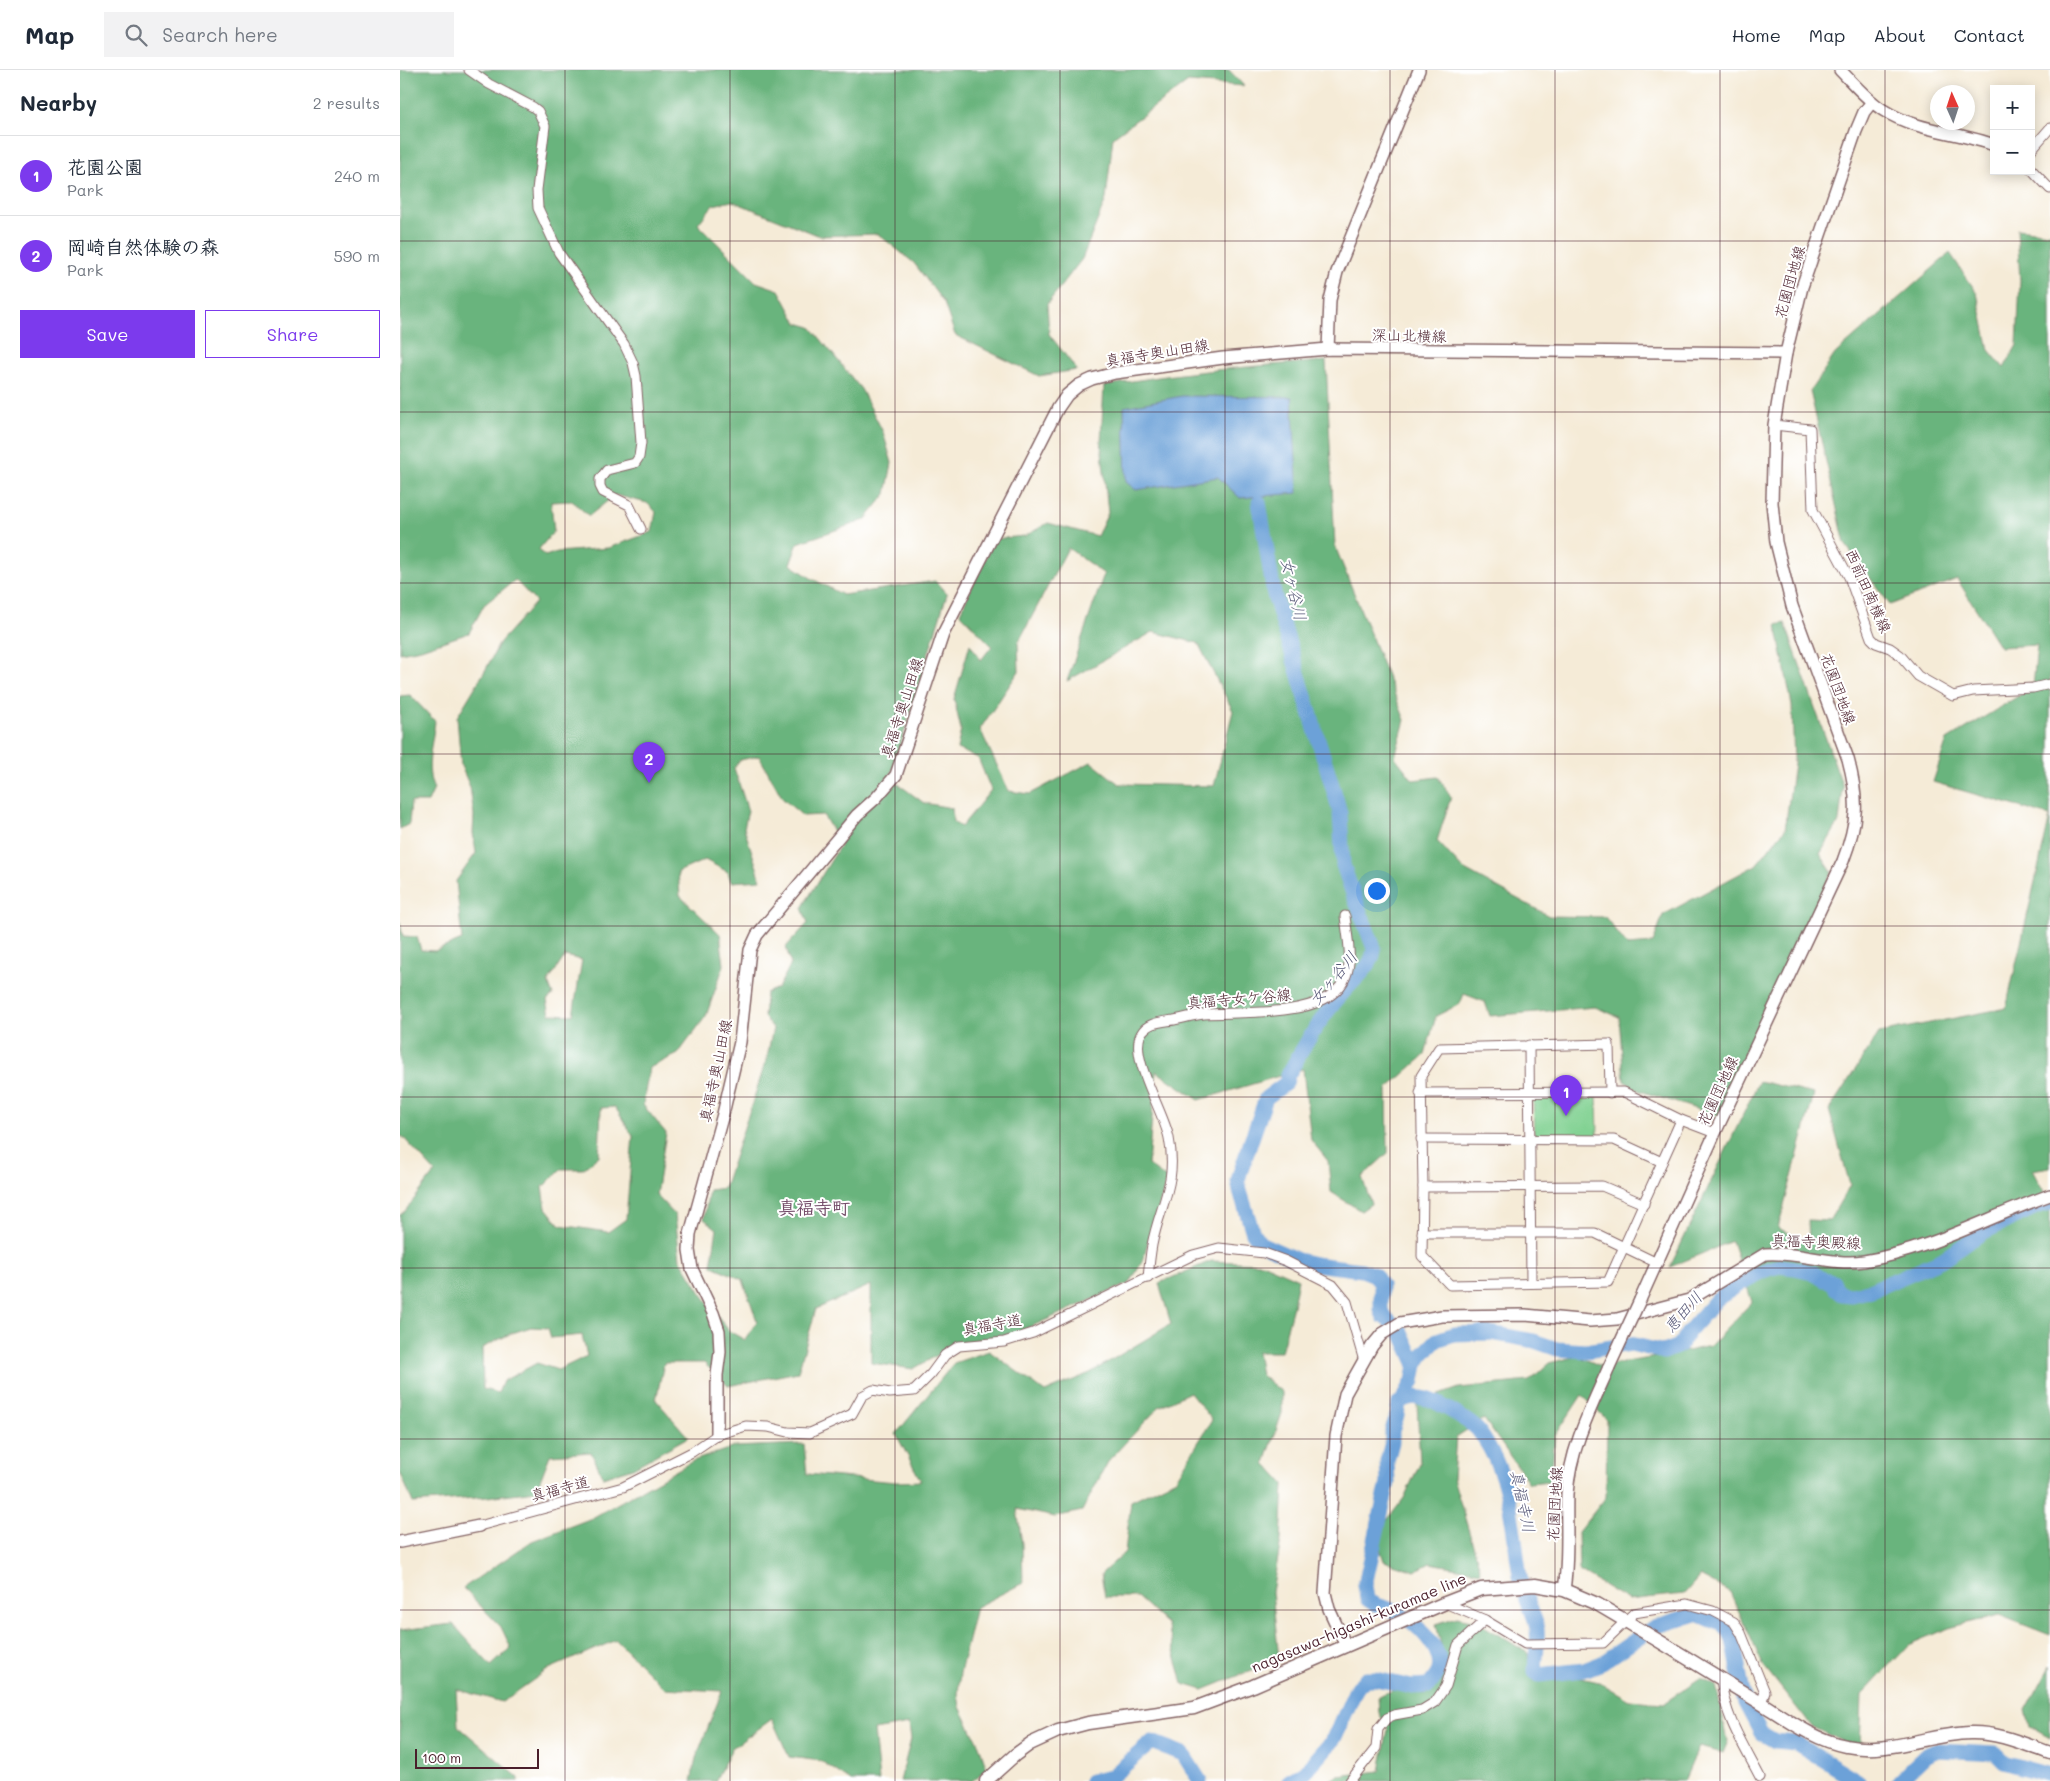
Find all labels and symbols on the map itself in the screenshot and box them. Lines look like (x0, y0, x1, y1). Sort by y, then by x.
north arrow (1930, 85, 1975, 130)
street label: 花園団地線 (1769, 243, 1809, 321)
street label: 深山北横線 (1371, 324, 1447, 346)
street label: 真福寺奥山田線 (1103, 334, 1210, 370)
street label: 西前田南横線 (1841, 545, 1896, 636)
water label: 女ヶ谷川 (1277, 555, 1312, 622)
street label: 花園団地線 (1817, 650, 1861, 727)
street label: 真福寺奥山田線 (875, 655, 927, 761)
pin: 2 (633, 742, 665, 783)
your location (1364, 878, 1390, 904)
water label: 女ヶ谷川 (1304, 946, 1361, 1009)
street label: 真福寺女ケ谷線 (1186, 983, 1292, 1013)
street label: 真福寺奥山田線 (694, 1017, 736, 1124)
street label: 花園団地線 (1692, 1052, 1742, 1129)
pin: 1 (1550, 1075, 1582, 1116)
district label: 真福寺町 (778, 1195, 850, 1219)
street label: 真福寺奥殿線 (1771, 1229, 1861, 1253)
water label: 恵田川 (1659, 1287, 1706, 1337)
street label: 真福寺道 (961, 1309, 1023, 1339)
street label: 花園団地線 (1542, 1466, 1566, 1542)
water label: 真福寺川 (1507, 1467, 1540, 1534)
street label: 真福寺道 (528, 1471, 591, 1505)
street label: nagasawa-higashi-kuramae line (1248, 1568, 1469, 1677)
scale bar (415, 1746, 539, 1769)

